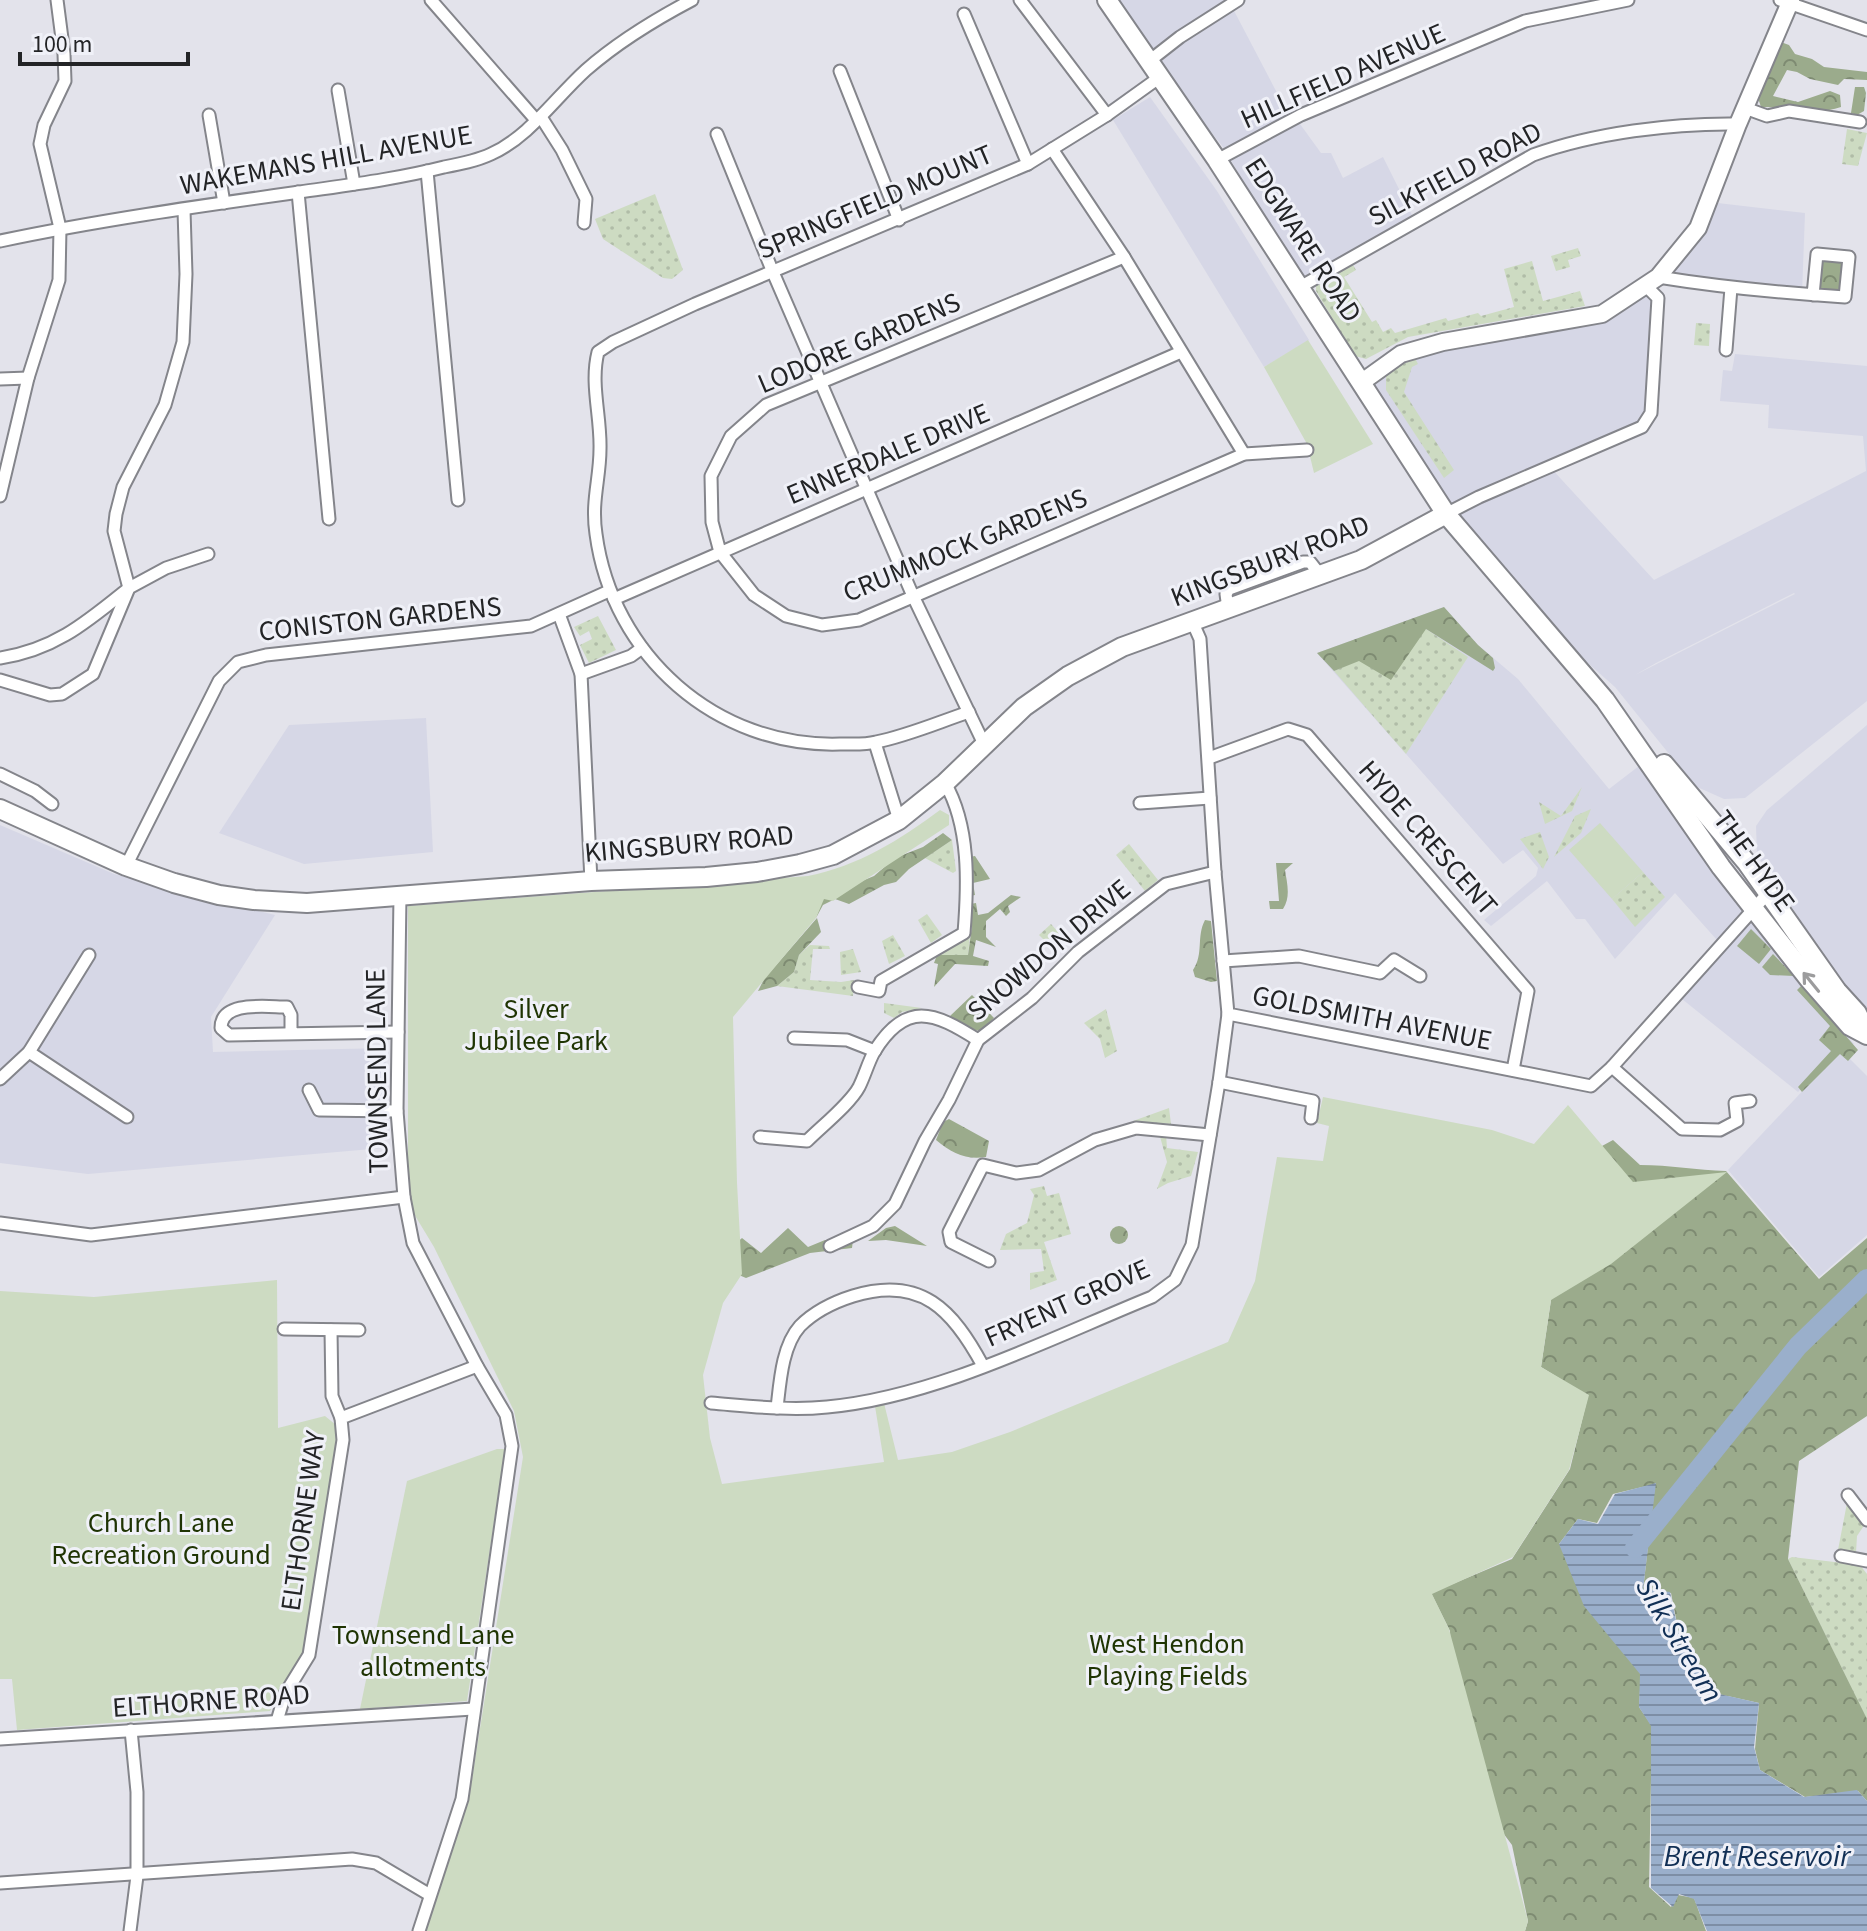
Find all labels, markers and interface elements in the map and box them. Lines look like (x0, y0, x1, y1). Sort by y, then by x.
street label: HILLFIELD AVENUE (1234, 13, 1452, 139)
scale bar (20, 16, 188, 66)
text: 100 m (32, 27, 92, 62)
street label: SILKFIELD ROAD (1361, 111, 1549, 237)
street label: WAKEMANS HILL AVENUE (177, 115, 475, 205)
street label: SPRINGFIELD MOUNT (751, 134, 999, 270)
street label: EDGWARE ROAD (1235, 150, 1371, 330)
street label: LODORE GARDENS (751, 282, 967, 404)
street label: ENNERDALE DRIVE (780, 393, 996, 515)
street label: CRUMMOCK GARDENS (837, 478, 1093, 612)
street label: KINGSBURY ROAD (1165, 505, 1375, 617)
street label: CONISTON GARDENS (257, 586, 503, 652)
street label: HYDE CRESCENT (1349, 751, 1507, 925)
street label: THE HYDE (1703, 802, 1805, 920)
street label: KINGSBURY ROAD (583, 815, 795, 873)
street label: SNOWDON DRIVE (958, 870, 1140, 1030)
street label: TOWNSEND LANE (355, 968, 399, 1174)
one-way arrow (1802, 972, 1820, 993)
street label: GOLDSMITH AVENUE (1249, 975, 1495, 1061)
park label: Silver Jubilee Park (464, 989, 608, 1061)
street label: FRYENT GROVE (978, 1249, 1156, 1357)
street label: ELTHORNE WAY (271, 1428, 336, 1614)
park label: Church Lane Recreation Ground (51, 1503, 271, 1575)
water label: Silk Stream (1625, 1569, 1733, 1711)
park label: Townsend Lane allotments (332, 1615, 514, 1687)
park label: West Hendon Playing Fields (1086, 1624, 1248, 1696)
street label: ELTHORNE ROAD (111, 1674, 311, 1728)
water label: Brent Reservoir (1664, 1835, 1852, 1878)

